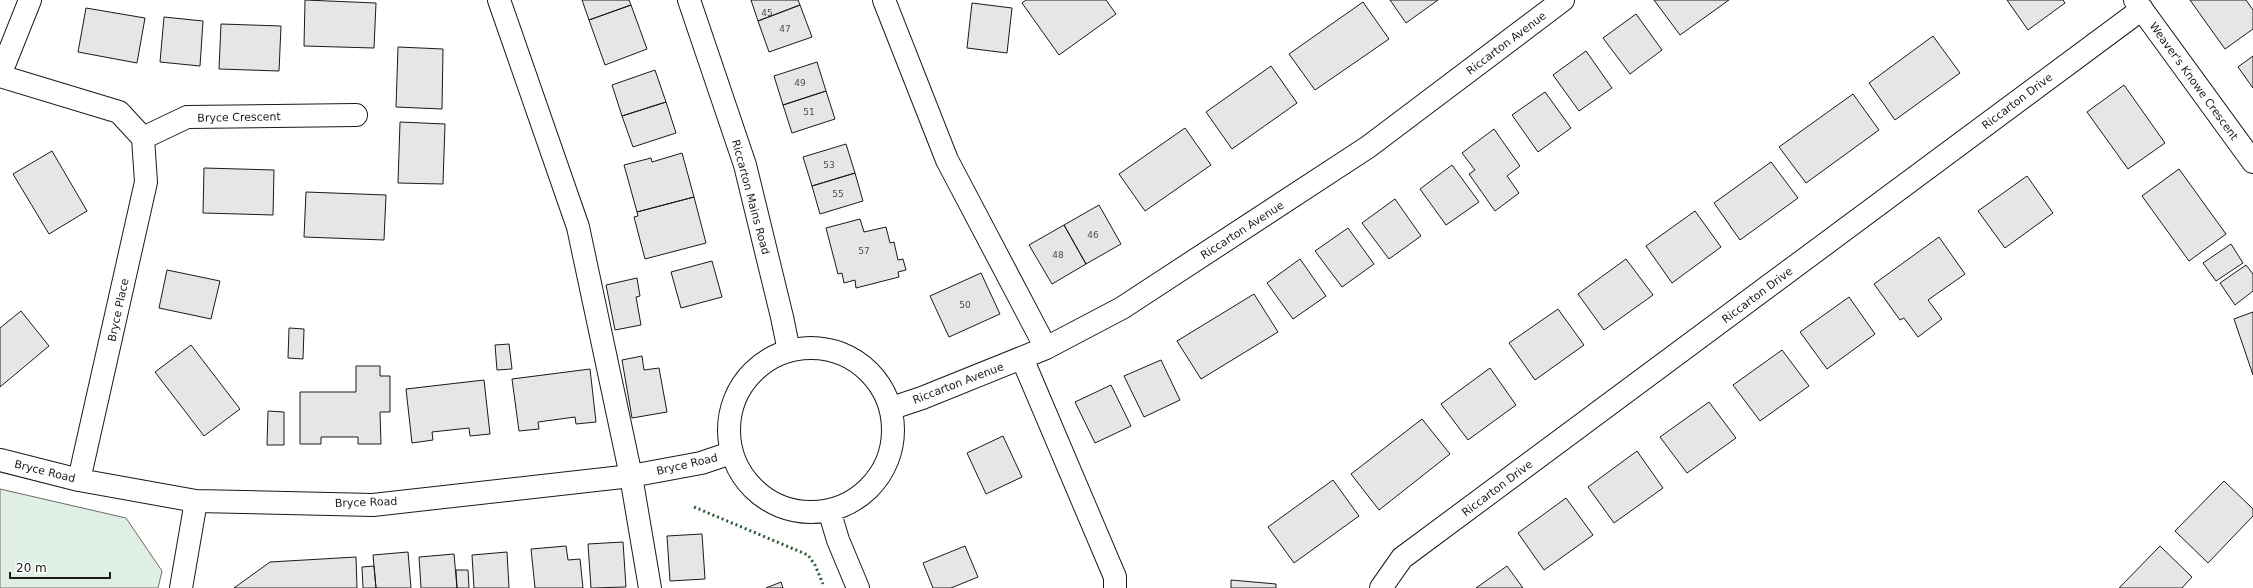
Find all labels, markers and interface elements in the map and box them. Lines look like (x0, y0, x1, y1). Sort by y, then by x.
house number: 45 (761, 8, 773, 18)
street label: Riccarton Avenue (1464, 9, 1549, 78)
street label: Weaver's Knowe Crescent (2146, 20, 2241, 143)
house number: 47 (779, 24, 791, 34)
street label: Riccarton Drive (1979, 71, 2055, 132)
house number: 49 (794, 78, 806, 88)
house number: 51 (803, 107, 815, 117)
street label: Bryce Crescent (197, 110, 282, 125)
street label: Riccarton Mains Road (729, 138, 772, 256)
house number: 53 (823, 160, 835, 170)
house number: 55 (832, 189, 844, 199)
street label: Riccarton Avenue (1198, 199, 1286, 262)
house number: 46 (1087, 230, 1099, 240)
house number: 57 (858, 246, 870, 256)
house number: 48 (1052, 250, 1064, 260)
street label: Riccarton Drive (1719, 265, 1795, 326)
street label: Bryce Place (105, 277, 132, 343)
house number: 50 (959, 300, 971, 310)
street label: Riccarton Avenue (911, 360, 1006, 407)
street label: Bryce Road (655, 451, 719, 478)
street label: Bryce Road (13, 458, 77, 485)
street label: Riccarton Drive (1459, 458, 1535, 519)
street label: Bryce Road (335, 495, 397, 510)
scale bar (10, 554, 110, 580)
text: 20 m (16, 561, 47, 575)

